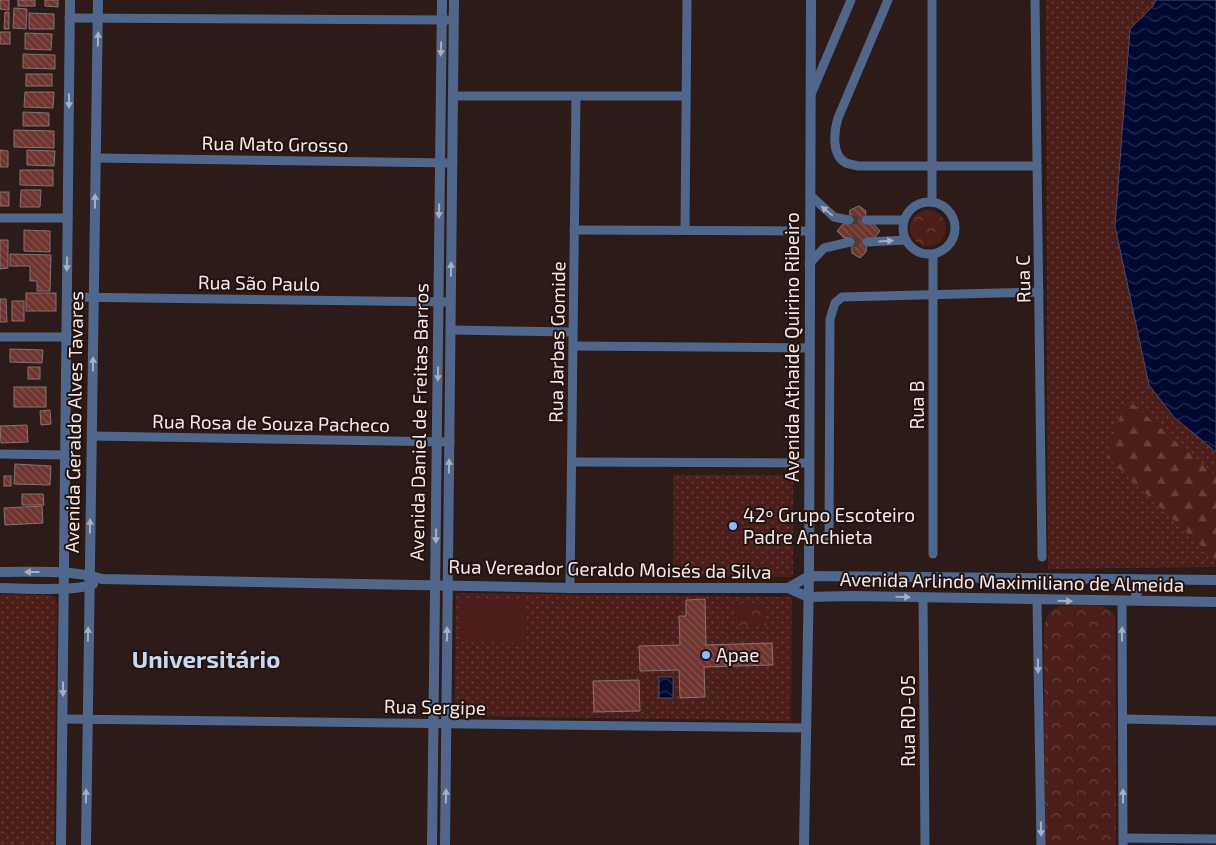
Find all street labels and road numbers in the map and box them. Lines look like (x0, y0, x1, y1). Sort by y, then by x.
street label: Rua Mato Grosso (201, 131, 349, 156)
street label: Avenida Athaide Quirino Ribeiro (780, 212, 803, 482)
street label: Rua C (1011, 255, 1034, 303)
street label: Rua Jarbas Gomide (544, 261, 569, 423)
street label: Rua São Paulo (198, 270, 320, 295)
street label: Avenida Daniel de Freitas Barros (405, 283, 432, 561)
street label: Avenida Geraldo Alves Tavares (60, 291, 87, 553)
street label: Rua B (905, 380, 928, 430)
street label: Rua Rosa de Souza Pacheco (152, 409, 390, 436)
street label: Rua Vereador Geraldo Moisés da Silva (448, 554, 772, 583)
street label: Avenida Arlindo Maximiliano de Almeida (840, 567, 1184, 596)
street label: Rua RD-05 (896, 675, 919, 767)
street label: Rua Sergipe (384, 694, 486, 719)

